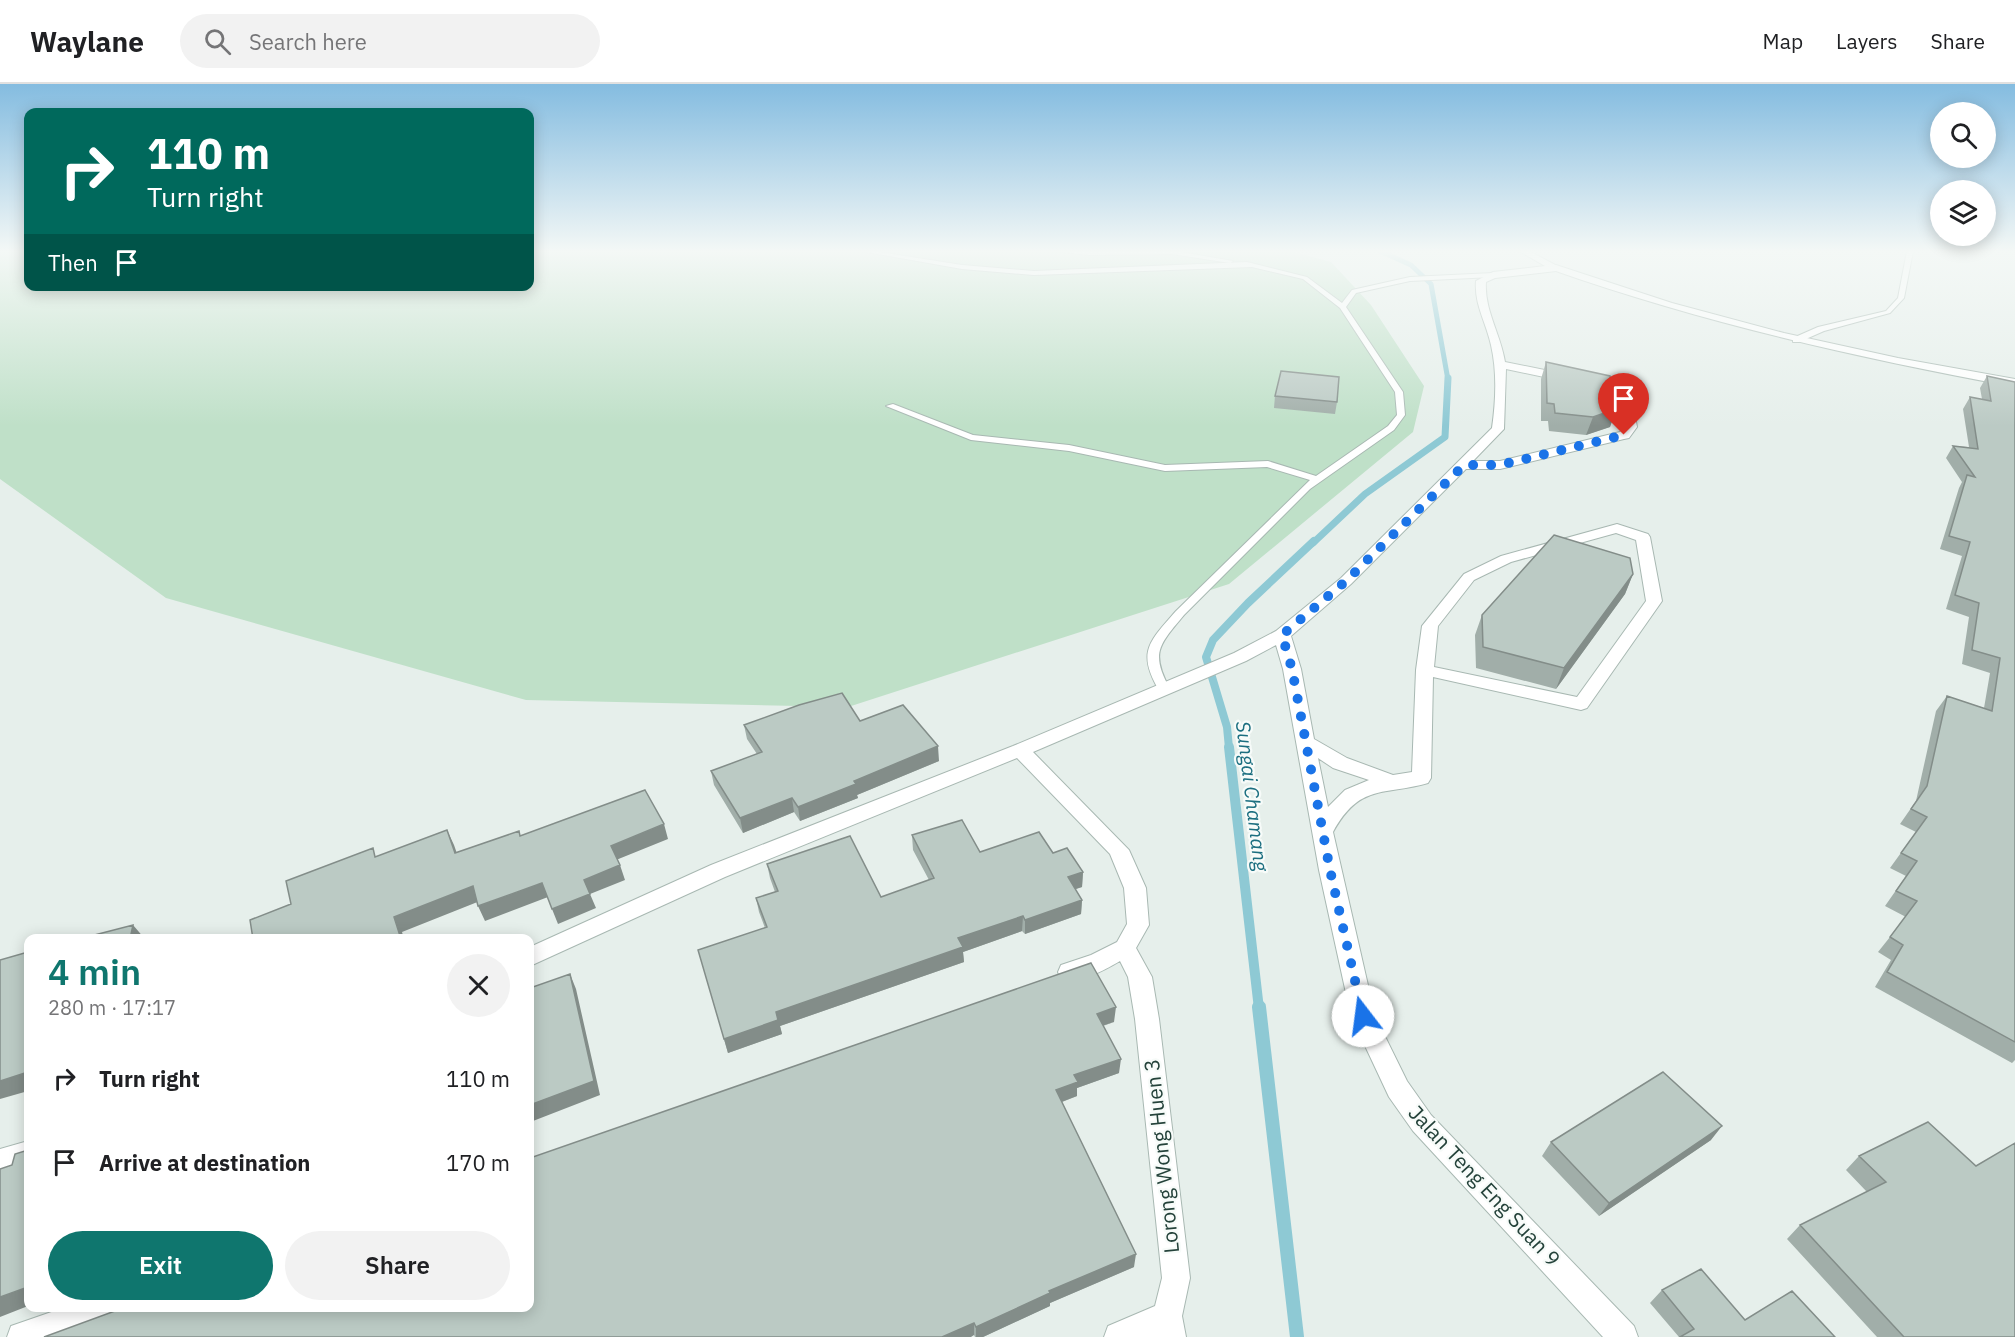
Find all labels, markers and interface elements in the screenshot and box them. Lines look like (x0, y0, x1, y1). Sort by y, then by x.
search box (180, 14, 600, 68)
text: Waylane (30, 23, 144, 60)
icon: search (201, 25, 234, 58)
text: Search here (249, 27, 367, 56)
text: Map (1763, 27, 1803, 55)
text: Layers (1836, 27, 1898, 55)
text: Share (1931, 27, 1985, 55)
map controls (1930, 102, 1996, 246)
button: search (1930, 102, 1996, 168)
text: 110 m (147, 126, 270, 181)
icon: right (48, 132, 126, 210)
text: Turn right (147, 179, 264, 214)
button: layers (1930, 180, 1996, 246)
icon: arrive (110, 246, 143, 279)
text: Then (48, 248, 98, 277)
pin (1598, 373, 1649, 435)
icon: arrive (1607, 382, 1640, 415)
water label: Sungai Chamang (1230, 719, 1275, 873)
text: 4 min (48, 948, 141, 995)
button: close (447, 954, 510, 1017)
position arrow (1331, 984, 1395, 1048)
text: 280 m · 17:17 (48, 994, 176, 1021)
street label: Lorong Wong Huen 3 (1137, 1058, 1185, 1255)
icon: right (48, 1062, 81, 1095)
text: Turn right (99, 1064, 200, 1093)
text: 110 m (446, 1064, 510, 1093)
street label: Jalan Teng Eng Suan 9 (1403, 1099, 1567, 1272)
icon: arrive (48, 1146, 81, 1179)
text: Arrive at destination (99, 1148, 310, 1177)
text: 170 m (446, 1148, 510, 1177)
button: Exit (48, 1231, 273, 1300)
button: Share (285, 1231, 510, 1300)

